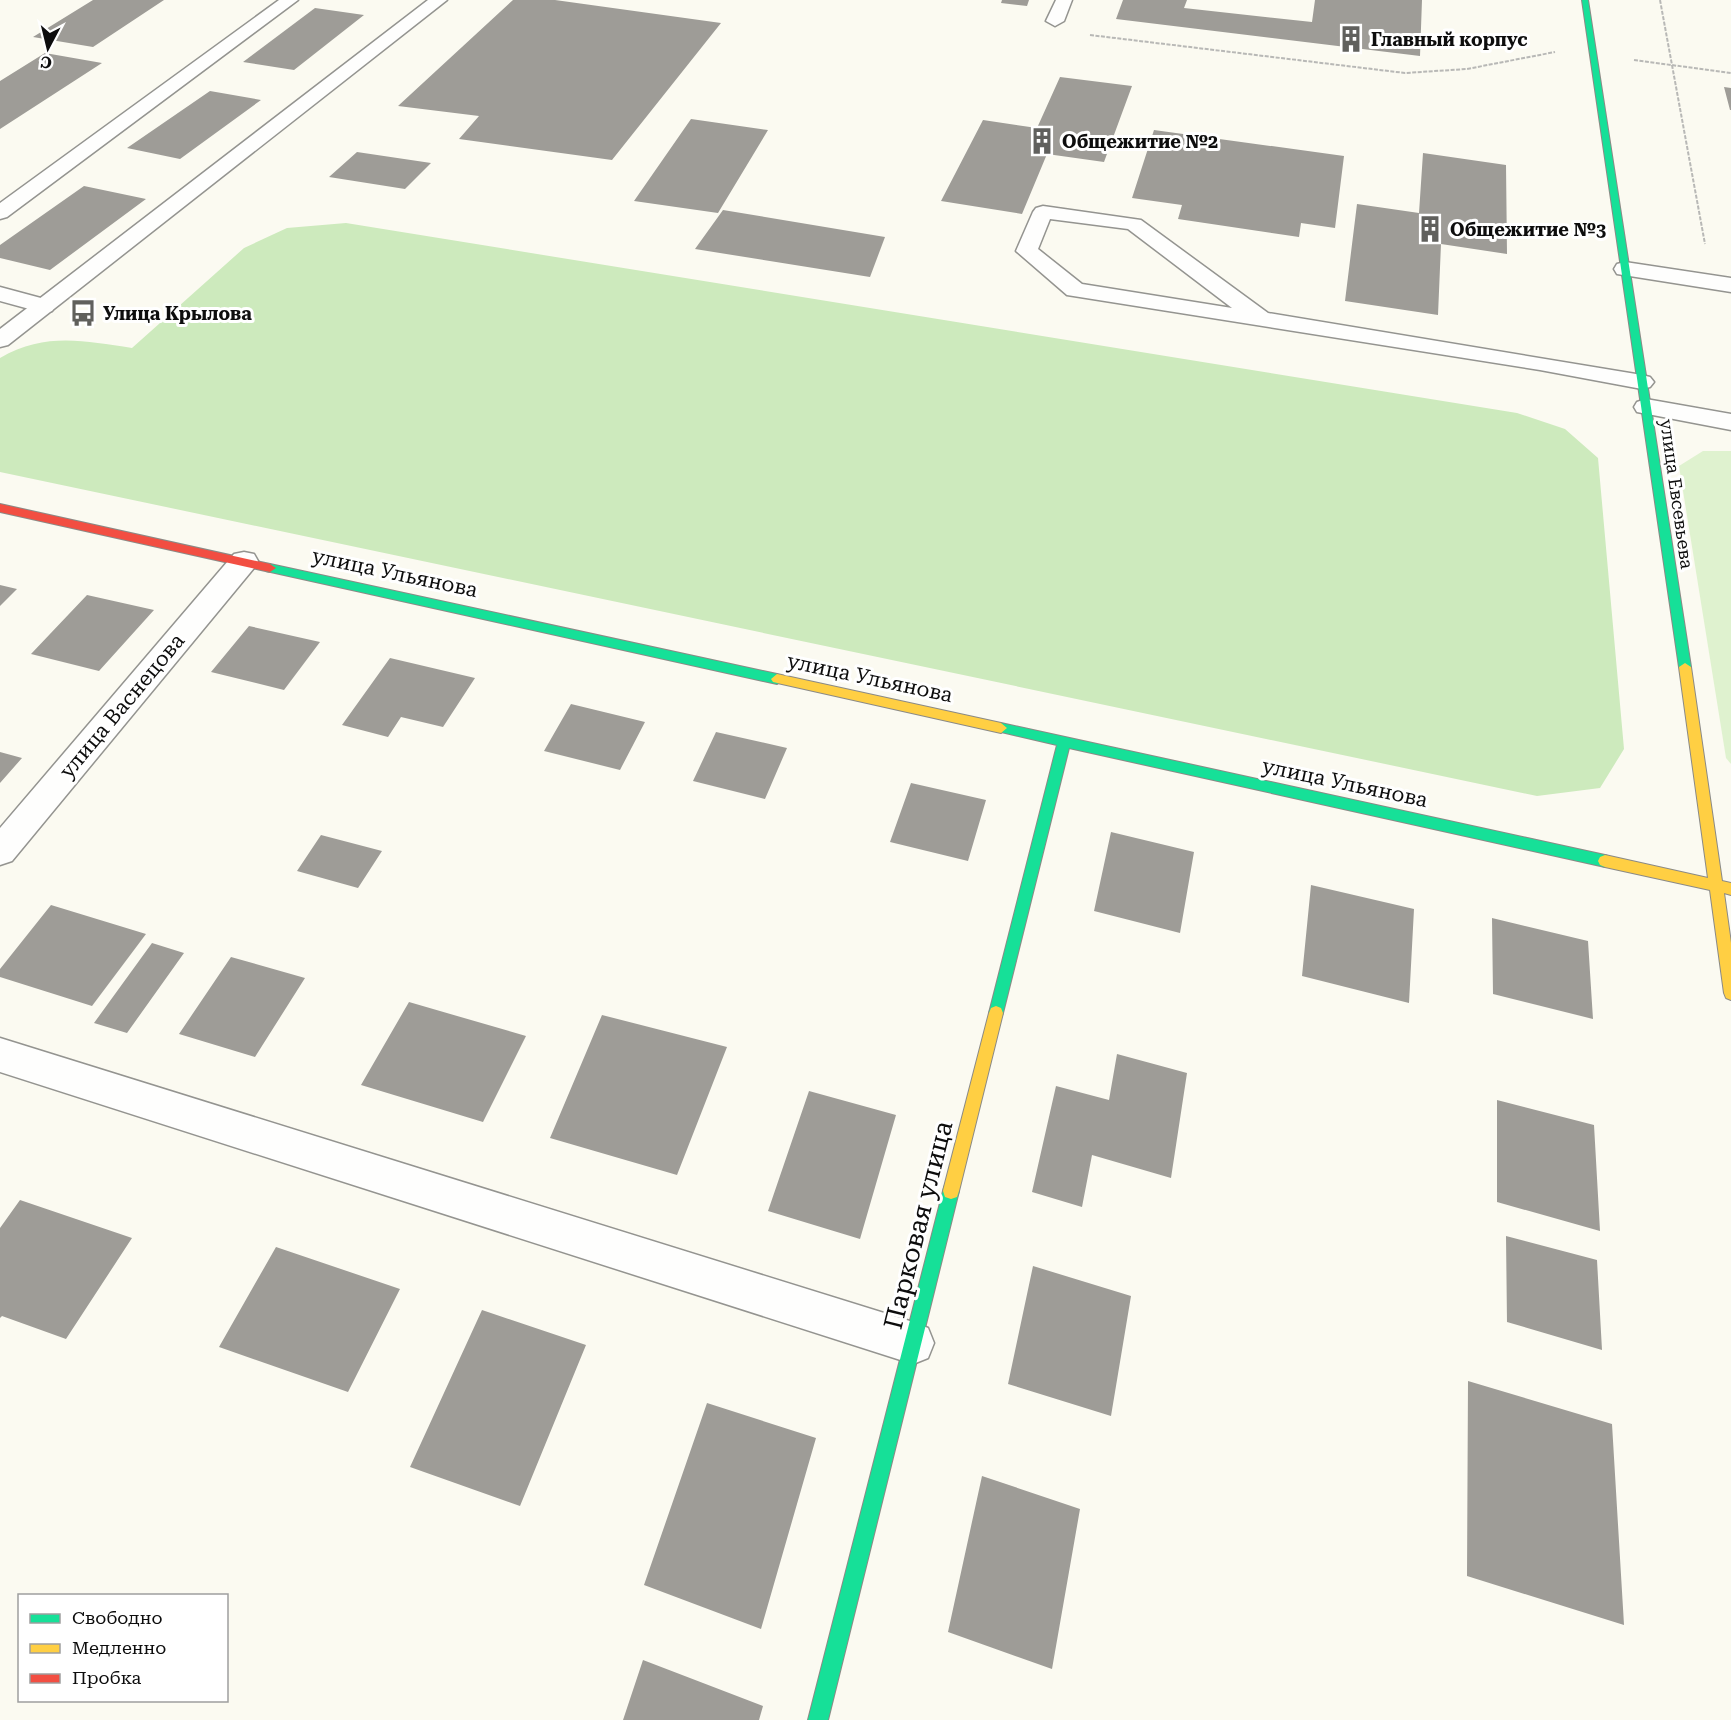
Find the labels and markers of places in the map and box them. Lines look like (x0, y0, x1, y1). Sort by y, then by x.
building icon: Главный корпус (1336, 24, 1366, 54)
place label: Главный корпус (1371, 29, 1528, 50)
building icon: Общежитие №2 (1027, 126, 1057, 156)
place label: Общежитие №2 (1062, 131, 1218, 152)
building icon: Общежитие №3 (1415, 214, 1445, 244)
place label: Общежитие №3 (1450, 219, 1606, 240)
bus stop icon: Улица Крылова (68, 298, 98, 328)
place label: Улица Крылова (103, 303, 252, 324)

